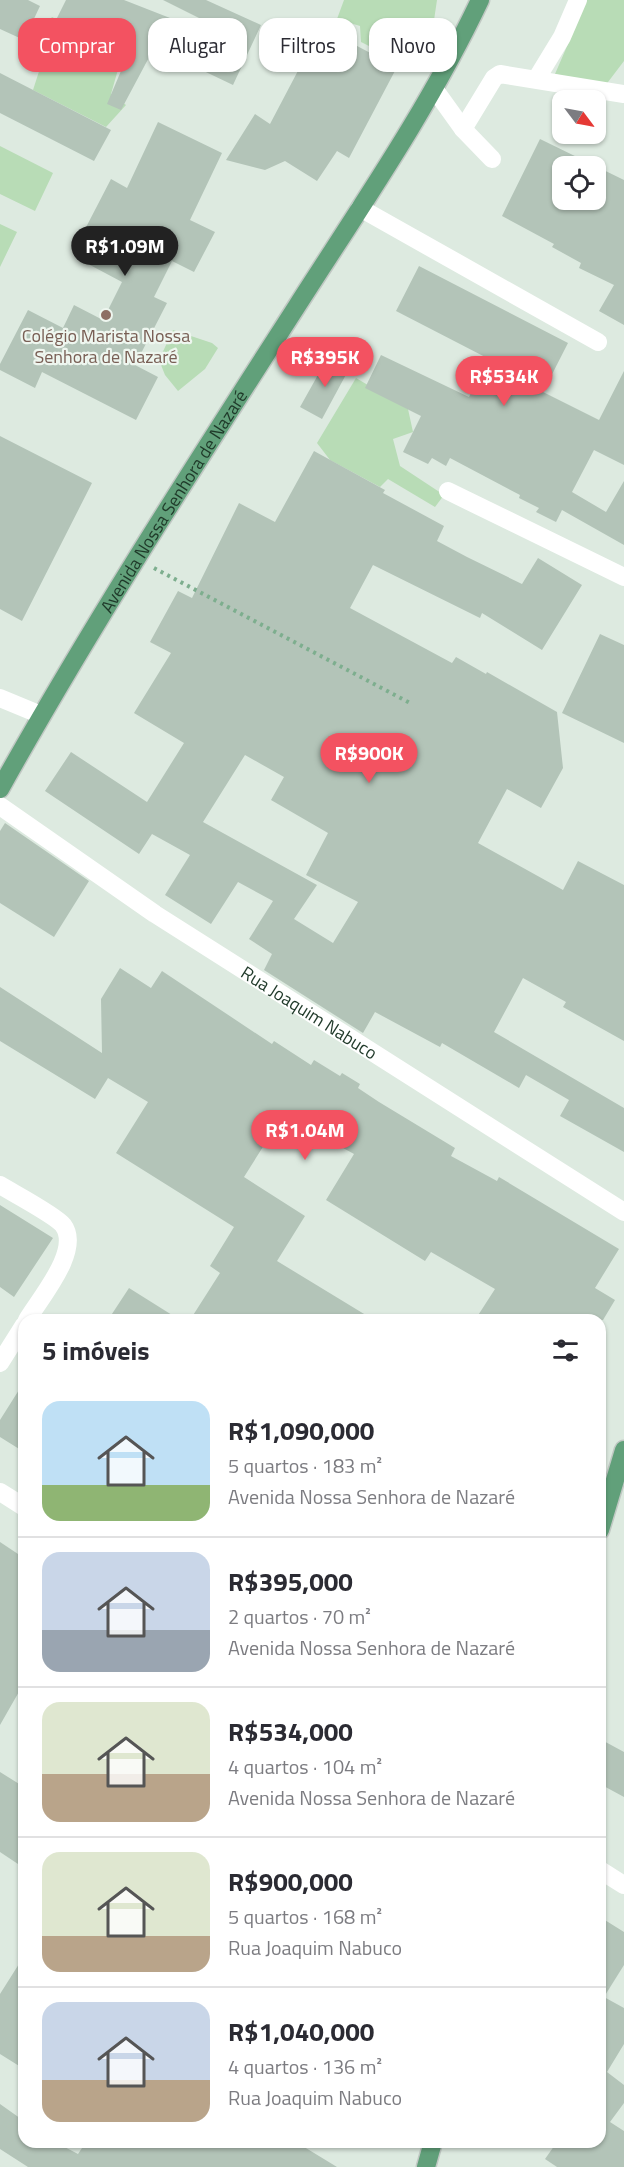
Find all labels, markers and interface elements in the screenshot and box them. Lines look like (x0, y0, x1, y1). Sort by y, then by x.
chip: Comprar (18, 18, 136, 72)
chip: Alugar (148, 18, 247, 72)
chip: Filtros (259, 18, 357, 72)
chip: Novo (369, 18, 457, 72)
north arrow (552, 90, 606, 144)
map controls (552, 90, 606, 210)
button: locate (552, 156, 606, 210)
pin: R$1.09M (70, 226, 180, 277)
text: R$1.09M (85, 230, 165, 261)
marker: Colégio Marista Nossa Senhora de Nazaré (99, 308, 113, 322)
place label: Colégio Marista Nossa Senhora de Nazaré (22, 322, 190, 370)
pin: R$395K (276, 337, 374, 388)
text: R$395K (290, 341, 360, 372)
pin: R$534K (455, 356, 553, 407)
text: R$534K (469, 360, 539, 391)
street label: Avenida Nossa Senhora de Nazaré (93, 384, 253, 618)
pin: R$900K (320, 733, 418, 784)
text: R$900K (334, 737, 404, 768)
street label: Rua Joaquim Nabuco (236, 959, 383, 1066)
pin: R$1.04M (250, 1110, 360, 1161)
text: R$1.04M (265, 1114, 345, 1145)
text: 5 imóveis (42, 1331, 149, 1370)
icon: filters (549, 1334, 582, 1367)
text: R$1,090,000 (228, 1411, 374, 1450)
icon: home (90, 1425, 162, 1497)
text: 5 quartos · 183 m² (228, 1450, 382, 1481)
text: Avenida Nossa Senhora de Nazaré (228, 1481, 515, 1512)
text: R$395,000 (228, 1562, 353, 1601)
icon: home (90, 1576, 162, 1648)
text: 2 quartos · 70 m² (228, 1601, 371, 1632)
text: Avenida Nossa Senhora de Nazaré (228, 1632, 515, 1663)
text: R$534,000 (228, 1712, 353, 1751)
icon: home (90, 1726, 162, 1798)
text: 4 quartos · 104 m² (228, 1751, 382, 1782)
text: Avenida Nossa Senhora de Nazaré (228, 1782, 515, 1813)
text: R$900,000 (228, 1862, 353, 1901)
icon: home (90, 1876, 162, 1948)
text: 5 quartos · 168 m² (228, 1901, 382, 1932)
text: Rua Joaquim Nabuco (228, 1932, 402, 1963)
text: R$1,040,000 (228, 2012, 374, 2051)
icon: home (90, 2026, 162, 2098)
text: 4 quartos · 136 m² (228, 2051, 382, 2082)
text: Rua Joaquim Nabuco (228, 2082, 402, 2113)

